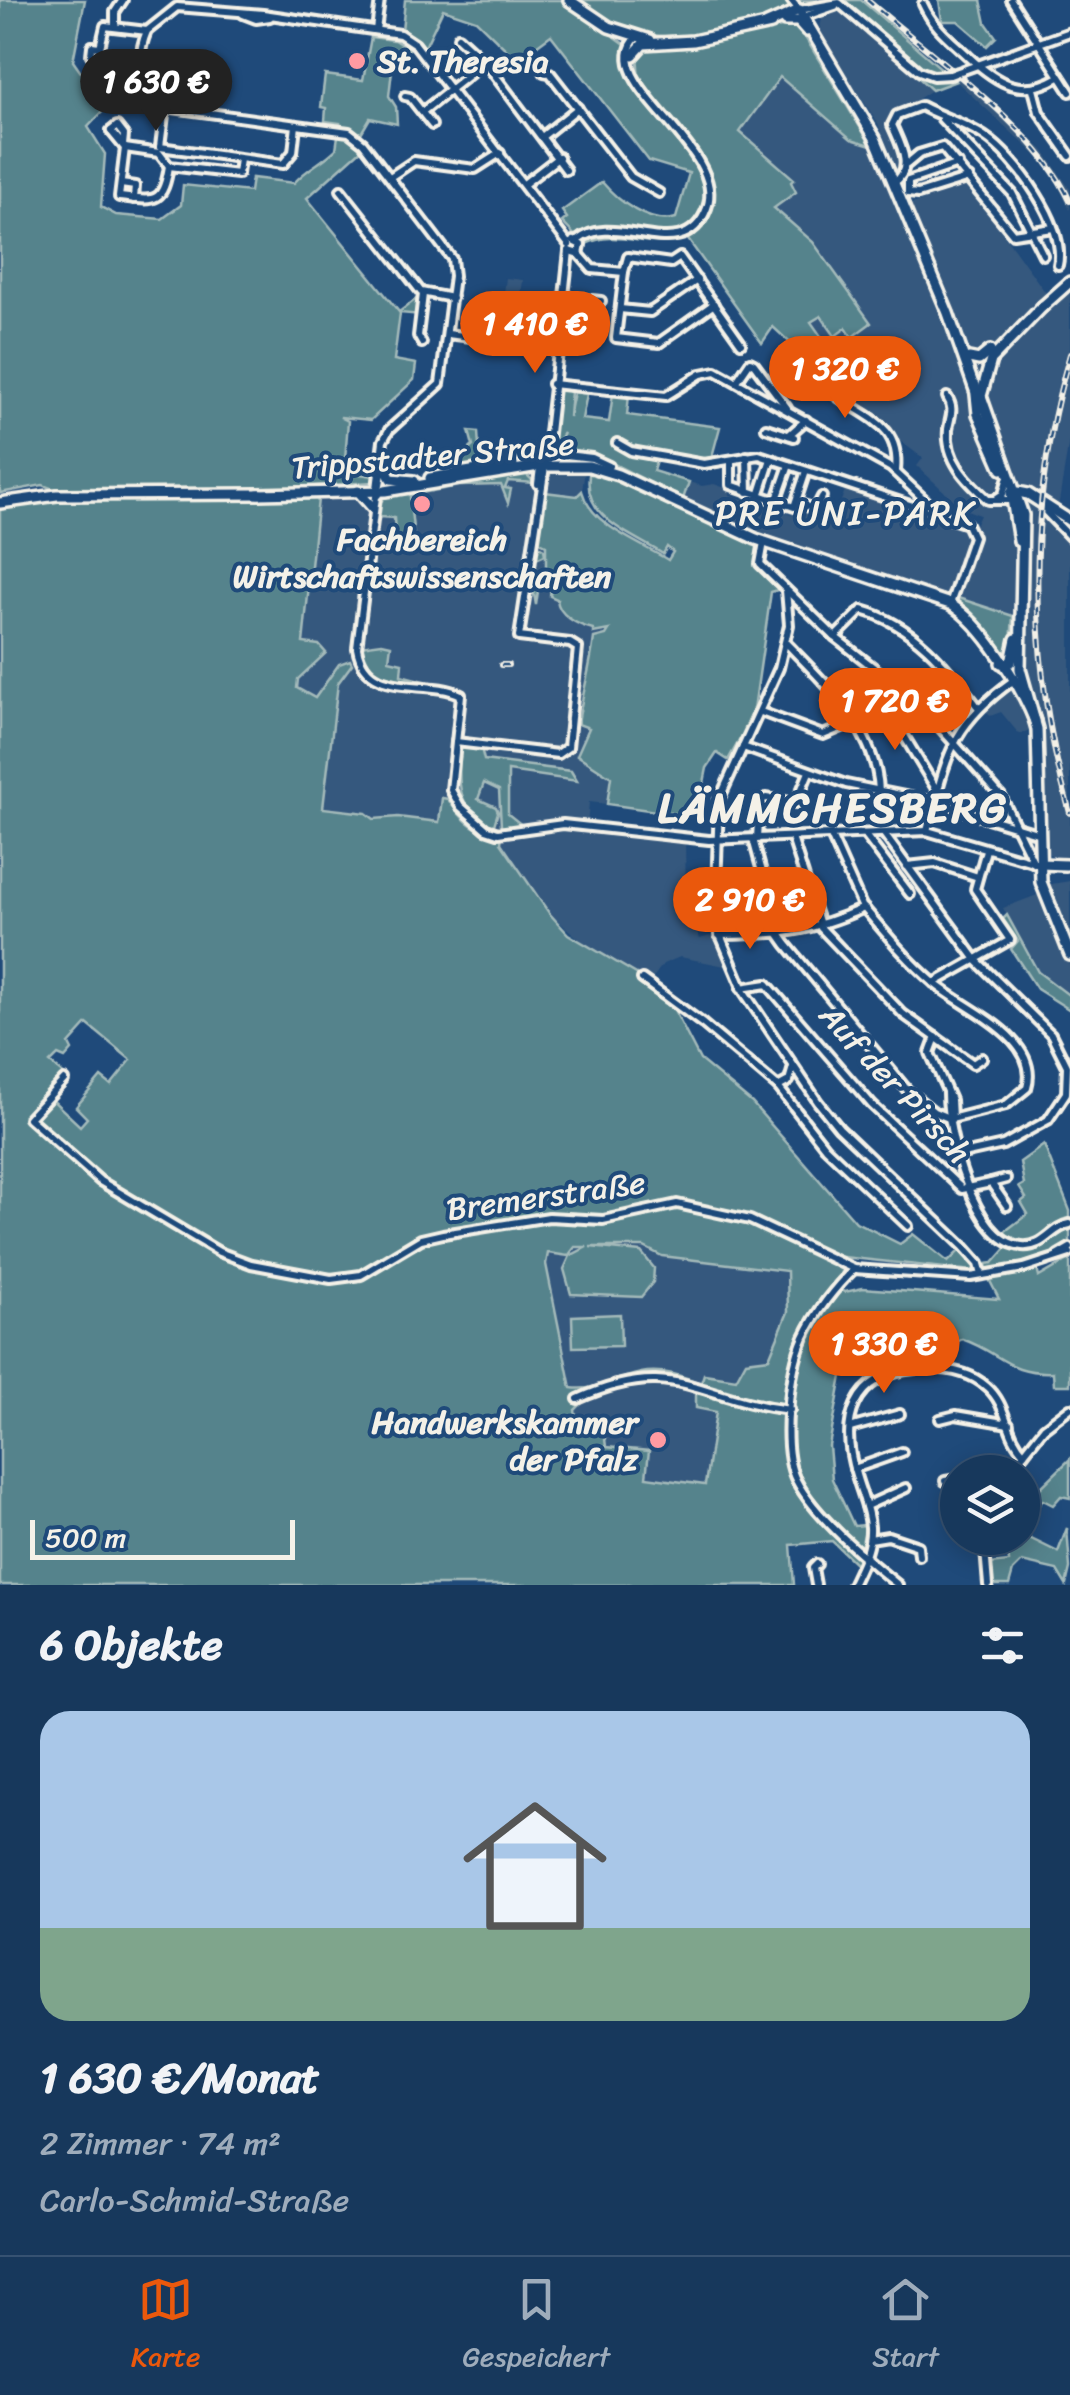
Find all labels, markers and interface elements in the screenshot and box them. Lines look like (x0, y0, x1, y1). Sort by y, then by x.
place label: St. Theresia (376, 33, 548, 90)
pin: 1 630 € (64, 49, 248, 134)
marker: St. Theresia (346, 50, 368, 72)
text: 1 630 € (102, 53, 210, 110)
pin: 1 410 € (443, 291, 627, 376)
text: 1 410 € (482, 295, 588, 352)
pin: 1 320 € (753, 336, 937, 421)
text: 1 320 € (791, 340, 899, 397)
street label: Trippstadter Straße (289, 415, 577, 497)
district label: PRE UNI-PARK (715, 482, 977, 544)
marker: Fachbereich Wirtschaftswissenschaften (411, 493, 433, 515)
place label: Fachbereich Wirtschaftswissenschaften (233, 511, 612, 605)
pin: 1 720 € (803, 668, 987, 753)
text: 1 720 € (841, 672, 949, 729)
district label: LÄMMCHESBERG (658, 771, 1008, 845)
pin: 2 910 € (658, 867, 842, 952)
text: 2 910 € (695, 871, 805, 928)
street label: Auf der Pirsch (804, 989, 985, 1178)
street label: Bremerstraße (443, 1154, 649, 1238)
pin: 1 330 € (792, 1311, 976, 1396)
text: 1 330 € (831, 1315, 937, 1372)
place label: Handwerkskammer der Pfalz (372, 1394, 641, 1488)
marker: Handwerkskammer der Pfalz (647, 1429, 669, 1451)
map controls (940, 1455, 1040, 1555)
button: layers (940, 1455, 1040, 1555)
text: 500 m (45, 1513, 126, 1562)
scale bar (30, 1515, 295, 1560)
text: 6 Objekte (40, 1608, 223, 1682)
icon: filters (975, 1618, 1030, 1673)
icon: home (445, 1776, 625, 1956)
text: 1 630 €/Monat (40, 2041, 320, 2115)
text: 2 Zimmer · 74 m² (40, 2115, 281, 2172)
text: Carlo-Schmid-Straße (40, 2172, 349, 2229)
tab: Karte (131, 2272, 200, 2381)
tab: Gespeichert (463, 2272, 610, 2381)
tab: Start (872, 2272, 939, 2381)

